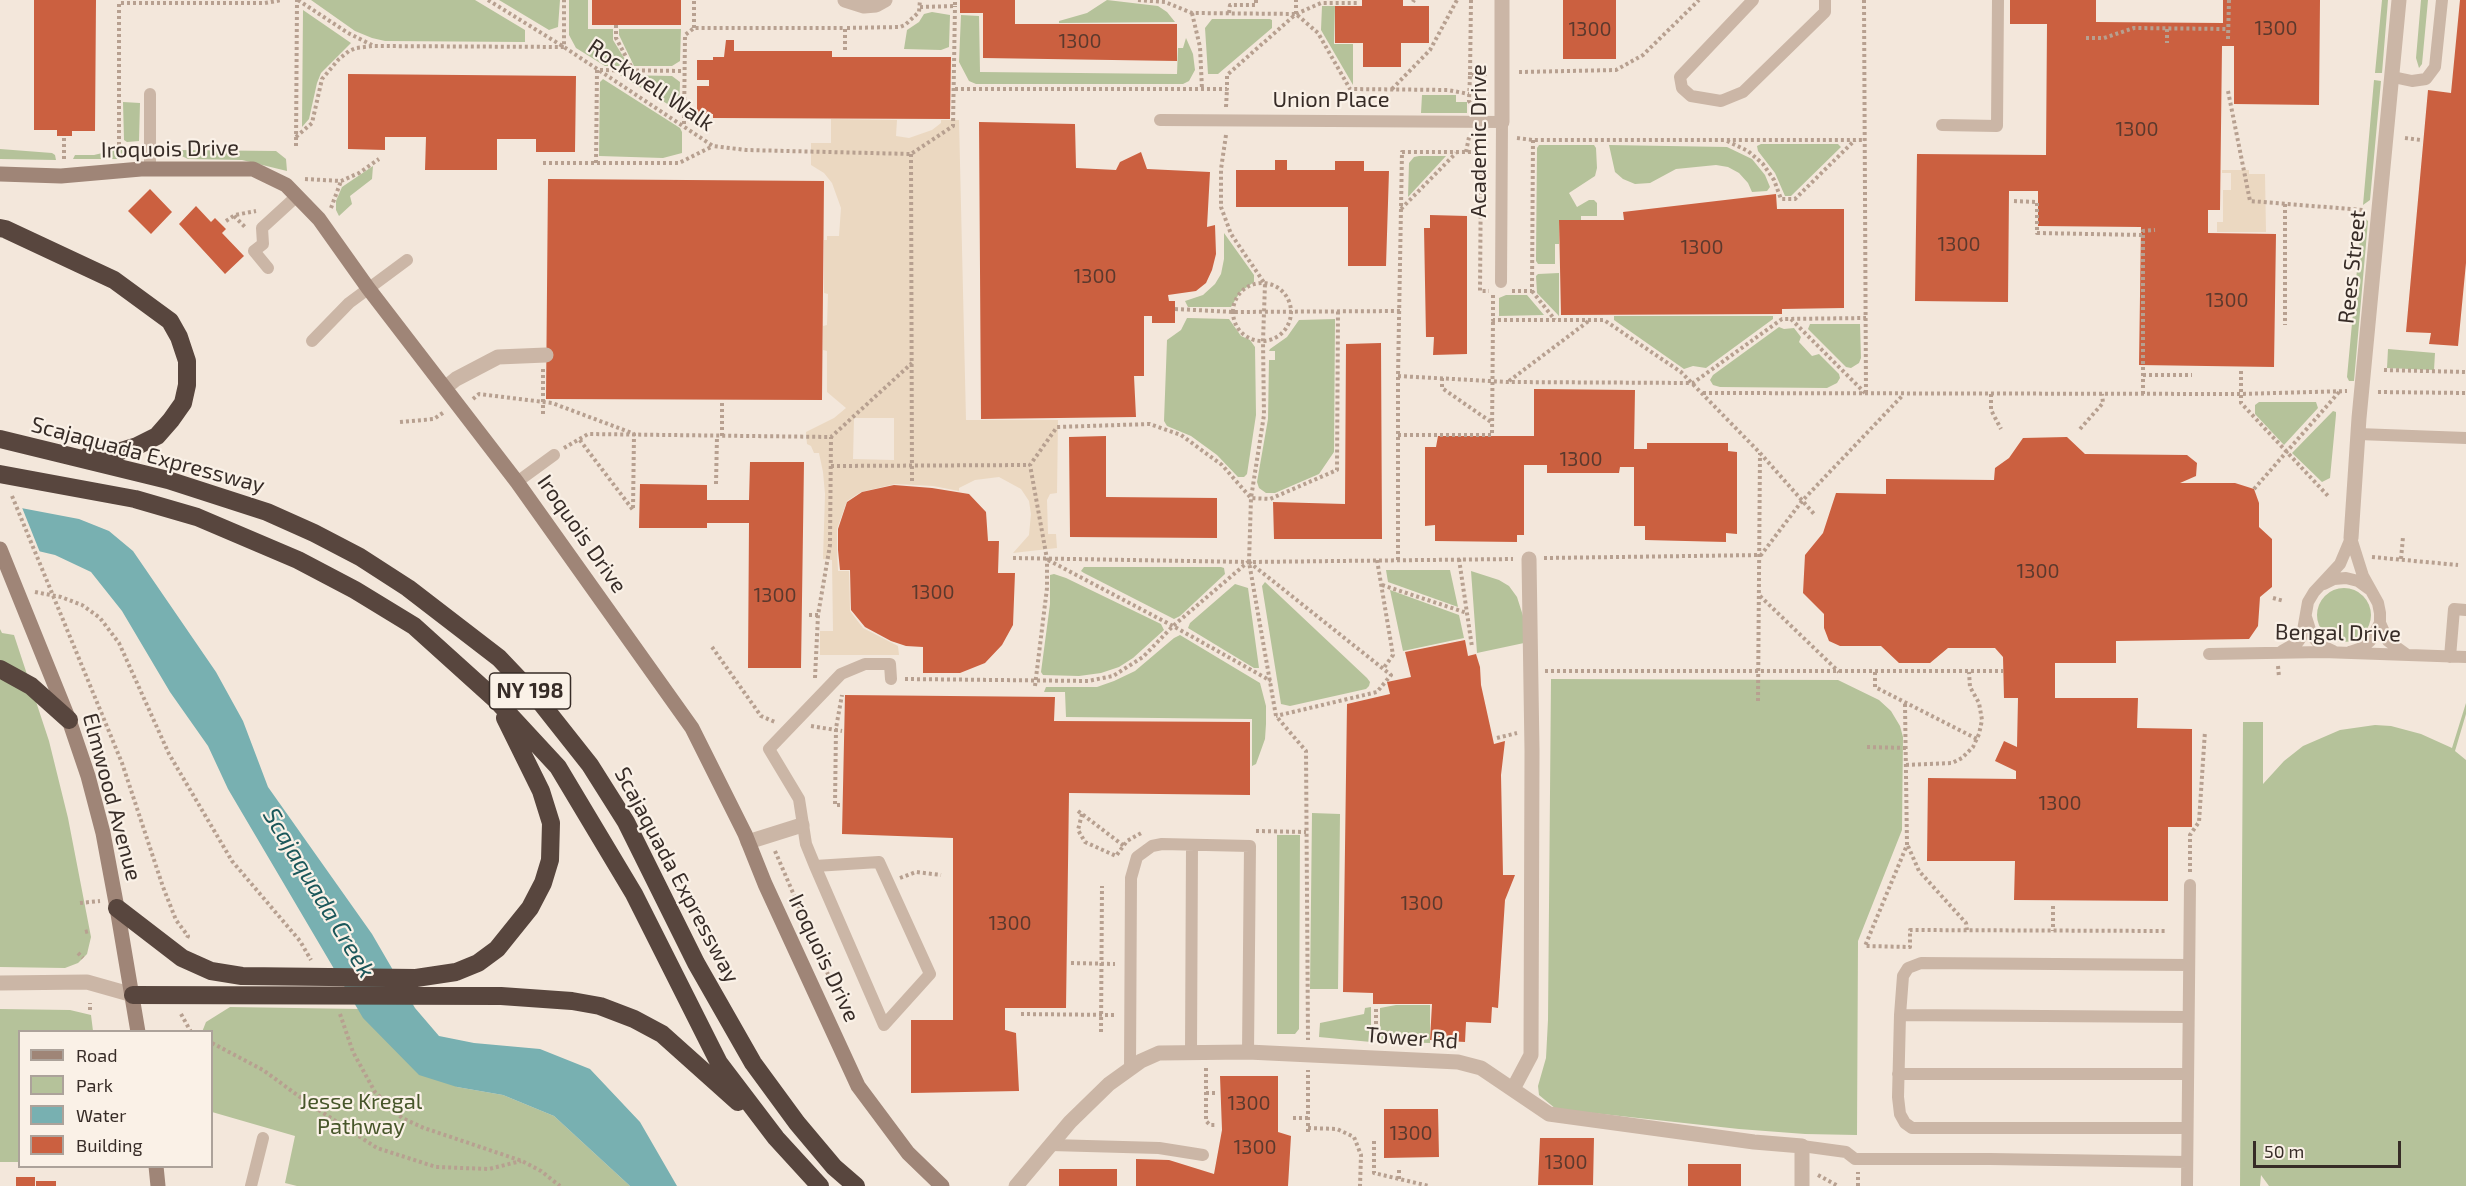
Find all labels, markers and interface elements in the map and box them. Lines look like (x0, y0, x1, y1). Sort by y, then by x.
house number: 1300 (2254, 16, 2298, 40)
house number: 1300 (1568, 17, 1612, 41)
house number: 1300 (1058, 29, 1102, 53)
street label: Rockwell Walk (583, 33, 719, 137)
street label: Academic Drive (1466, 64, 1492, 218)
street label: Union Place (1272, 87, 1390, 113)
house number: 1300 (2115, 117, 2159, 141)
street label: Iroquois Drive (101, 135, 239, 163)
street label: Rees Street (2333, 209, 2371, 325)
house number: 1300 (1937, 232, 1981, 256)
house number: 1300 (1680, 235, 1724, 259)
house number: 1300 (1073, 264, 1117, 288)
house number: 1300 (2205, 288, 2249, 312)
street label: Scajaquada Expressway (28, 411, 268, 499)
house number: 1300 (1559, 447, 1603, 471)
street label: Iroquois Drive (532, 470, 632, 598)
house number: 1300 (2016, 559, 2060, 583)
house number: 1300 (911, 580, 955, 604)
house number: 1300 (753, 583, 797, 607)
street label: Bengal Drive (2275, 619, 2401, 647)
road number: NY 198 (490, 673, 570, 709)
street label: Elmwood Avenue (77, 710, 147, 884)
street label: Scajaquada Expressway (609, 763, 745, 987)
house number: 1300 (2038, 791, 2082, 815)
water label: Scajaquada Creek (257, 803, 381, 983)
street label: Iroquois Drive (783, 890, 865, 1026)
house number: 1300 (1400, 891, 1444, 915)
house number: 1300 (988, 911, 1032, 935)
street label: Tower Rd (1365, 1022, 1459, 1054)
legend (18, 1030, 213, 1168)
text: Road (76, 1044, 117, 1066)
text: Park (76, 1074, 113, 1096)
park label: Jesse Kregal Pathway (300, 1089, 422, 1140)
house number: 1300 (1227, 1091, 1271, 1115)
text: Water (76, 1104, 126, 1126)
house number: 1300 (1389, 1121, 1433, 1145)
scale bar (2256, 1129, 2404, 1167)
text: Building (76, 1134, 143, 1156)
house number: 1300 (1233, 1135, 1277, 1159)
text: 50 m (2264, 1140, 2304, 1162)
house number: 1300 (1544, 1150, 1588, 1174)

